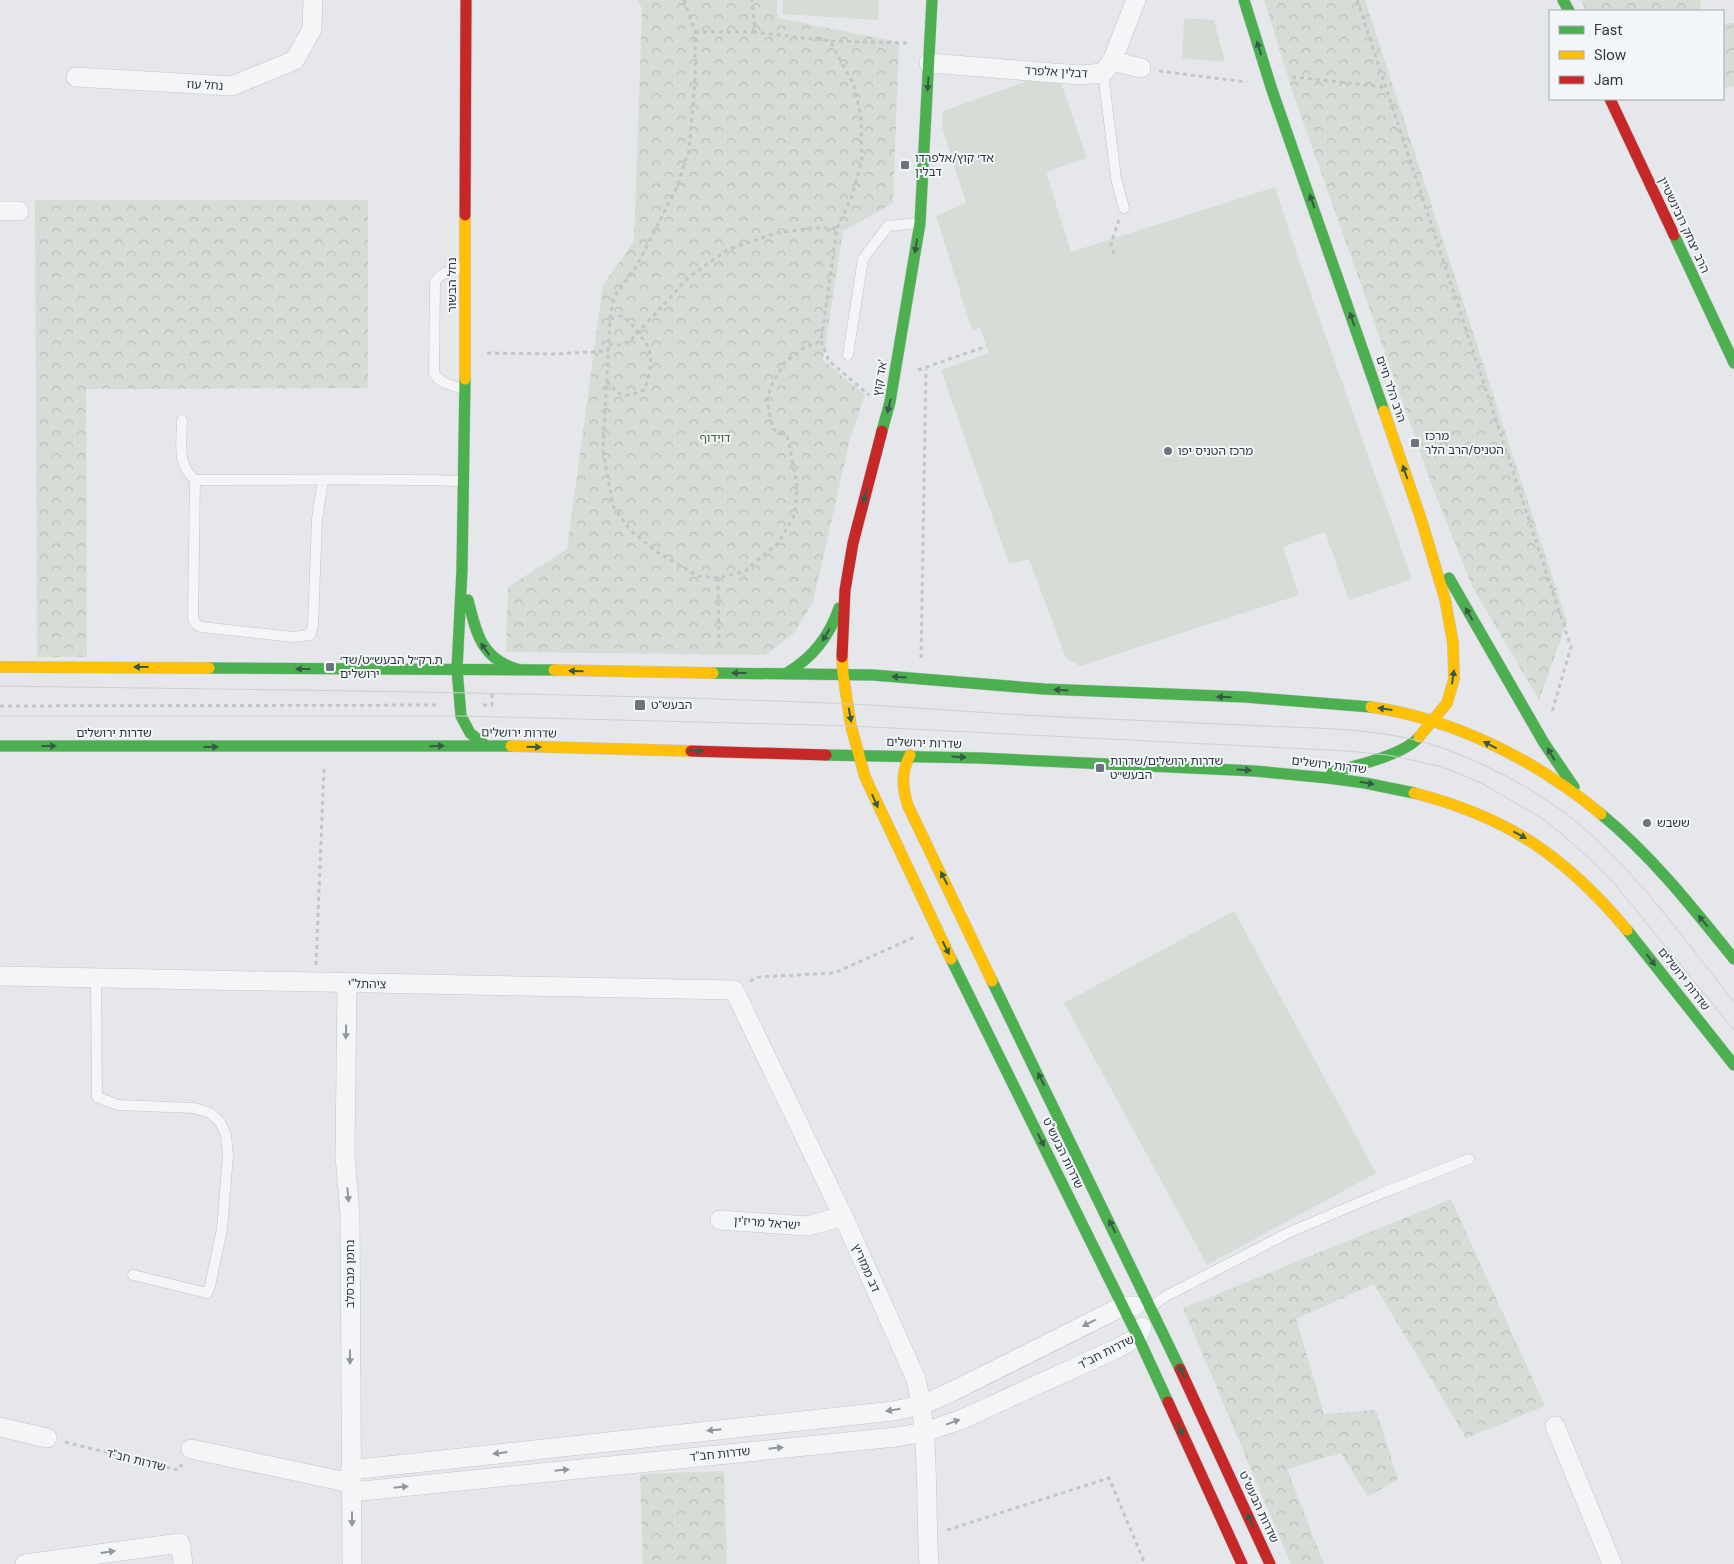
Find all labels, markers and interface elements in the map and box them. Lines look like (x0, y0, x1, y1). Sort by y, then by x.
legend (1549, 10, 1724, 100)
text: Fast (1594, 20, 1623, 40)
one-way arrow (1254, 40, 1262, 55)
text: Slow (1594, 45, 1627, 65)
street label: דבלין אלפרד (1024, 62, 1089, 82)
text: Jam (1594, 70, 1623, 90)
street label: נחל עוז (186, 76, 224, 94)
one-way arrow (923, 76, 931, 92)
place label: אד׳ קוץ/אלפרדו דבלין (915, 150, 994, 180)
marker: אד׳ קוץ/אלפרדו דבלין (899, 159, 911, 171)
street label: הרב יצחק רובינשטיין (1655, 174, 1713, 276)
one-way arrow (1308, 194, 1315, 209)
one-way arrow (912, 238, 920, 254)
street label: נחל הבשור (444, 258, 460, 312)
one-way arrow (1348, 311, 1356, 326)
street label: הרב הלר חיים (1372, 354, 1410, 424)
street label: אד קוץ' (869, 358, 891, 397)
one-way arrow (885, 398, 893, 413)
place label: מרכז הטניס/הרב הלר (1425, 428, 1504, 458)
park label: דוידוף (699, 430, 731, 446)
marker: מרכז הטניס/הרב הלר (1409, 437, 1421, 449)
place label: מרכז הטניס יפו (1178, 443, 1253, 459)
marker: מרכז הטניס יפו (1162, 445, 1174, 457)
one-way arrow (1401, 465, 1408, 480)
one-way arrow (861, 489, 869, 504)
one-way arrow (1464, 607, 1473, 620)
one-way arrow (822, 629, 831, 642)
one-way arrow (480, 642, 490, 656)
place label: ת.רק״ל הבעש״ט/שד׳ ירושלים (340, 652, 443, 682)
marker: ת.רק״ל הבעש״ט/שד׳ ירושלים (324, 661, 336, 673)
one-way arrow (132, 663, 148, 671)
one-way arrow (295, 664, 311, 672)
one-way arrow (568, 666, 584, 674)
one-way arrow (730, 669, 746, 677)
one-way arrow (1450, 669, 1458, 685)
one-way arrow (891, 673, 907, 681)
one-way arrow (1053, 686, 1069, 694)
one-way arrow (1215, 693, 1231, 701)
place label: הבעש"ט (651, 697, 692, 713)
marker: הבעש"ט (633, 698, 647, 712)
one-way arrow (1377, 705, 1393, 713)
one-way arrow (846, 708, 854, 724)
street label: שדרות ירושלים (481, 724, 557, 742)
street label: שדרות ירושלים (76, 725, 152, 741)
street label: שדרות ירושלים (886, 734, 962, 752)
one-way arrow (1482, 741, 1497, 749)
one-way arrow (41, 742, 57, 750)
one-way arrow (430, 742, 446, 750)
one-way arrow (203, 743, 219, 751)
one-way arrow (526, 743, 542, 751)
one-way arrow (688, 747, 704, 755)
one-way arrow (1546, 747, 1555, 761)
street label: שדרות ירושלים (1290, 752, 1368, 778)
place label: שדרות ירושלים/שדרות הבעש״ט (1110, 753, 1223, 783)
one-way arrow (951, 754, 967, 762)
marker: שדרות ירושלים/שדרות הבעש״ט (1094, 762, 1106, 774)
one-way arrow (1236, 767, 1252, 775)
one-way arrow (1359, 779, 1375, 787)
one-way arrow (872, 794, 880, 808)
place label: ששבש (1657, 815, 1690, 831)
marker: ששבש (1641, 817, 1653, 829)
one-way arrow (1513, 831, 1527, 839)
one-way arrow (940, 871, 948, 886)
one-way arrow (1697, 915, 1708, 928)
one-way arrow (942, 940, 950, 955)
street label: שדרות ירושלים (1654, 944, 1714, 1014)
one-way arrow (1646, 953, 1657, 966)
street label: ציהתל"י (347, 976, 387, 992)
one-way arrow (342, 1024, 350, 1040)
one-way arrow (1037, 1072, 1045, 1086)
street label: שדרות הבעש"ט (1039, 1115, 1087, 1191)
one-way arrow (1037, 1133, 1045, 1147)
one-way arrow (344, 1187, 352, 1203)
street label: ישראל מריז'ין (733, 1213, 801, 1233)
one-way arrow (1108, 1218, 1116, 1233)
street label: נחמן מברסלב (342, 1240, 358, 1308)
street label: דב ממזריץ (848, 1241, 884, 1295)
one-way arrow (1081, 1319, 1096, 1327)
street label: שדרות חב"ד (1075, 1331, 1137, 1373)
one-way arrow (346, 1349, 354, 1365)
one-way arrow (1177, 1365, 1185, 1379)
one-way arrow (885, 1407, 901, 1415)
one-way arrow (946, 1418, 961, 1425)
one-way arrow (1177, 1422, 1185, 1436)
one-way arrow (706, 1426, 722, 1434)
street label: שדרות חב"ד (689, 1443, 751, 1465)
one-way arrow (768, 1444, 784, 1452)
street label: שדרות חב"ד (105, 1445, 167, 1475)
one-way arrow (492, 1449, 508, 1457)
one-way arrow (554, 1466, 570, 1474)
street label: שדרות הבעש"ט (1235, 1468, 1283, 1546)
one-way arrow (393, 1483, 409, 1491)
one-way arrow (348, 1512, 356, 1528)
one-way arrow (1245, 1513, 1253, 1527)
one-way arrow (100, 1548, 116, 1556)

